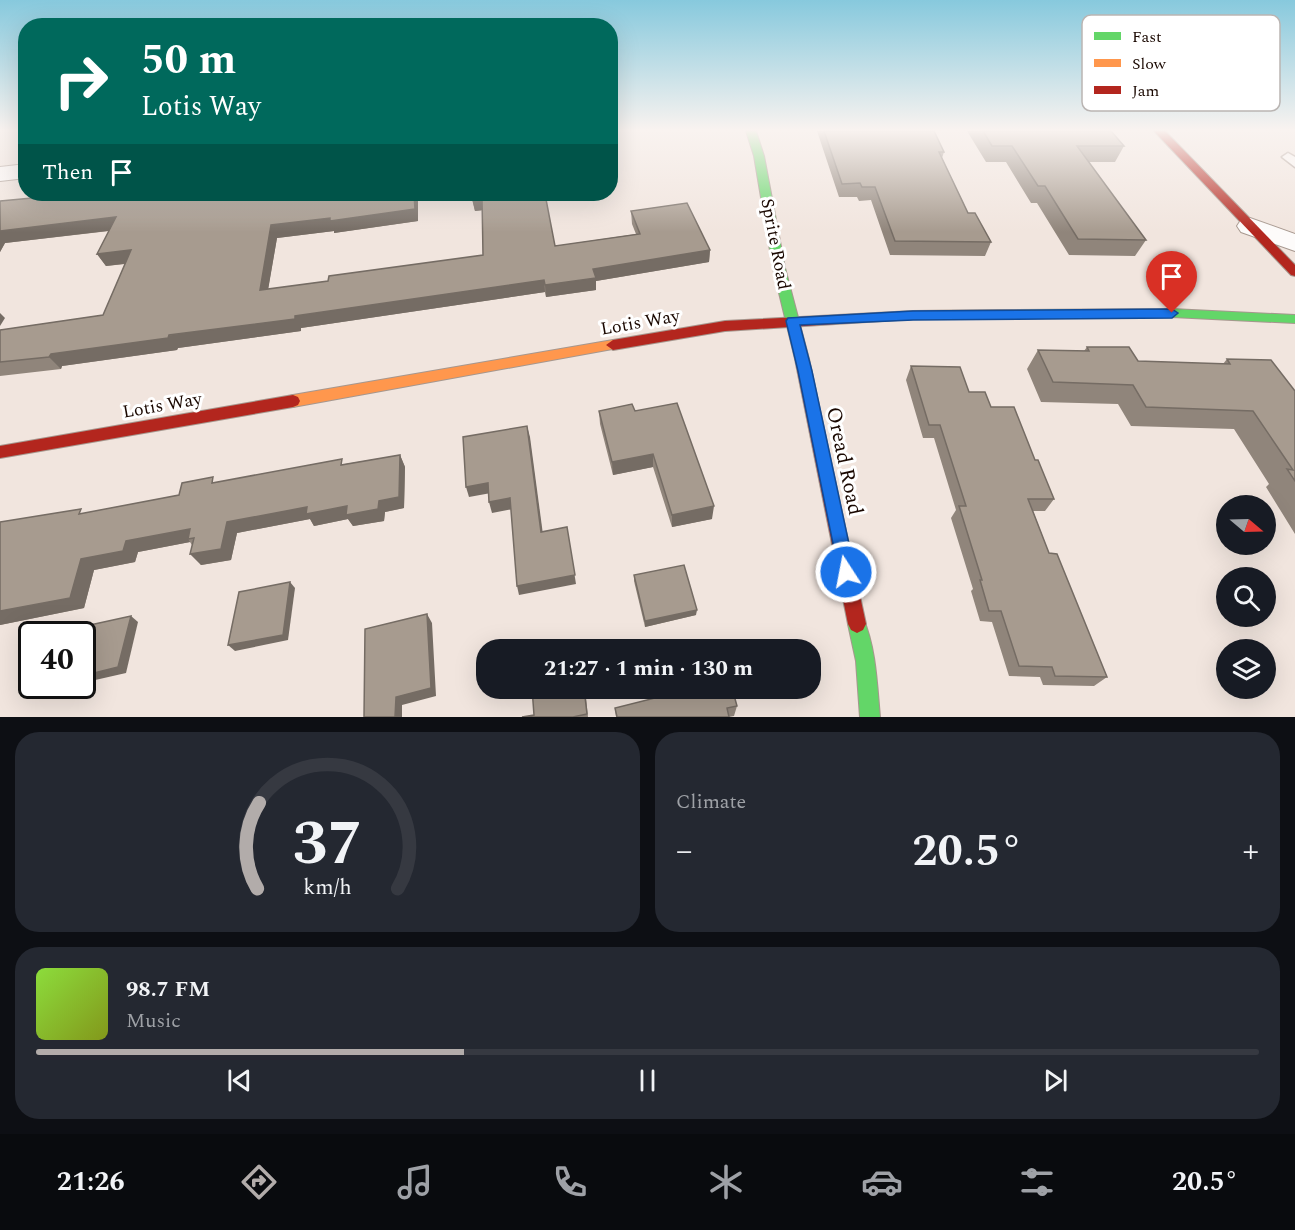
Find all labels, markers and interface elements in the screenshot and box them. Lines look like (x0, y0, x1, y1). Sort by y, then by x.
legend (1082, 15, 1280, 111)
text: Fast (1132, 25, 1162, 49)
text: 50 m (141, 29, 236, 92)
icon: right (42, 42, 120, 120)
text: Slow (1132, 52, 1167, 76)
text: Jam (1132, 79, 1160, 103)
text: Lotis Way (141, 86, 261, 128)
text: Then (42, 156, 93, 189)
icon: arrive (105, 156, 138, 189)
street label: Sprite Road (753, 196, 798, 292)
pin (1146, 251, 1197, 313)
icon: arrive (1155, 260, 1188, 293)
street label: Lotis Way (598, 302, 683, 343)
street label: Lotis Way (120, 385, 205, 426)
street label: Oread Road (817, 404, 871, 518)
north arrow (1216, 495, 1276, 555)
map controls (1216, 495, 1276, 699)
position arrow (814, 540, 878, 604)
button: search (1216, 567, 1276, 627)
speed limit sign: 40 (18, 621, 96, 699)
button: layers (1216, 639, 1276, 699)
text: 21:27 · 1 min · 130 m (544, 652, 753, 685)
text: Climate (676, 787, 746, 817)
text: 37 (292, 797, 363, 892)
text: 20.5° (912, 817, 1023, 886)
text: − (676, 826, 693, 876)
text: + (1242, 826, 1259, 876)
text: km/h (303, 871, 352, 904)
text: 98.7 FM (126, 973, 210, 1006)
text: Music (126, 1006, 181, 1036)
icon: previous (223, 1064, 256, 1097)
icon: pause (631, 1064, 664, 1097)
icon: next (1039, 1064, 1072, 1097)
text: 21:26 (57, 1161, 125, 1203)
icon: directions (238, 1161, 280, 1203)
icon: music (394, 1161, 436, 1203)
icon: phone (549, 1161, 591, 1203)
icon: climate (705, 1161, 747, 1203)
icon: car (861, 1161, 903, 1203)
icon: filters (1016, 1161, 1058, 1203)
text: 20.5° (1172, 1161, 1238, 1203)

